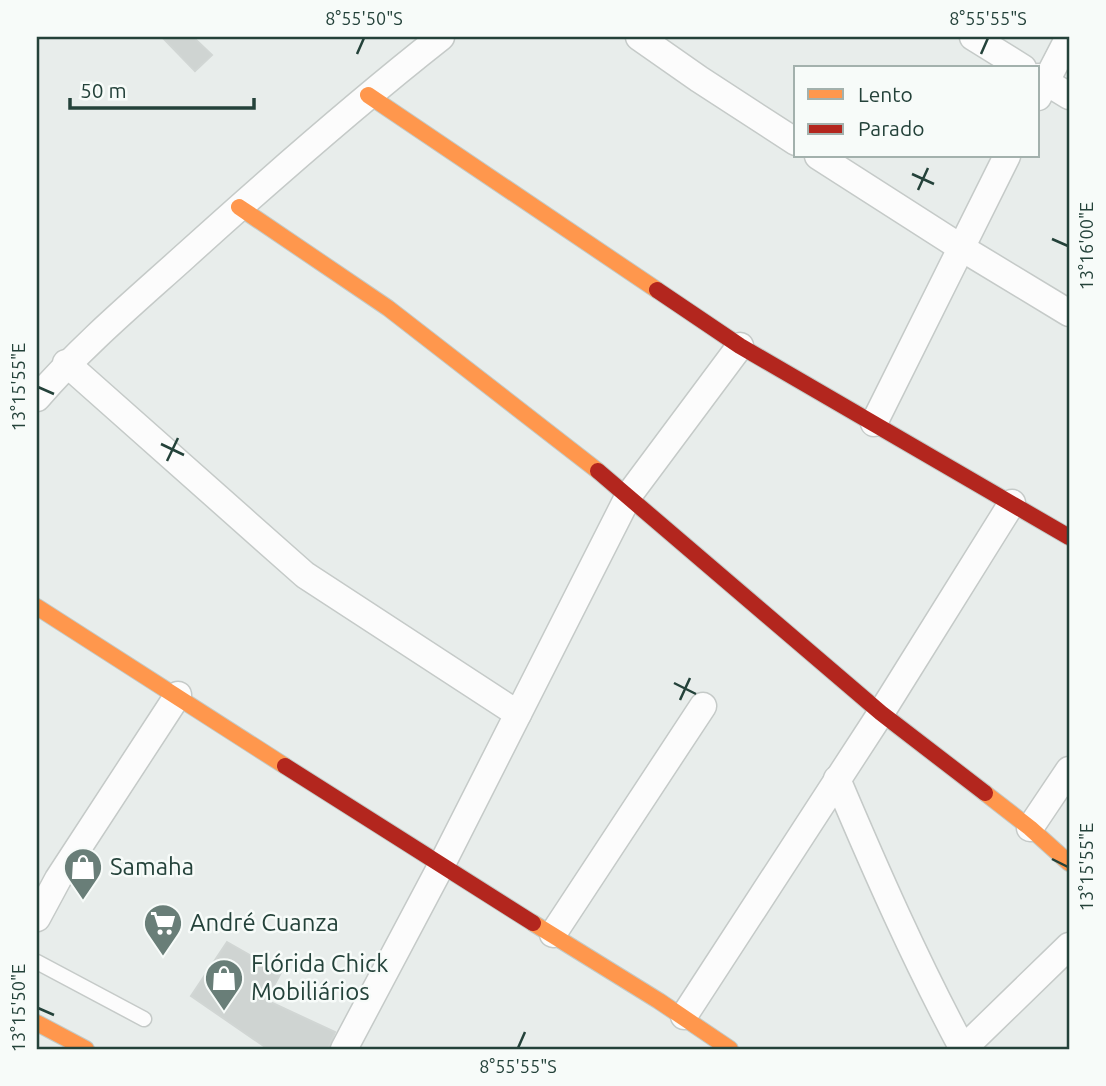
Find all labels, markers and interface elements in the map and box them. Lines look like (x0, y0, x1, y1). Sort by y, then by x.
text: 8°55'50"S (325, 8, 403, 28)
text: 8°55'55"S (949, 8, 1027, 28)
scale bar (70, 66, 254, 110)
legend (794, 66, 1040, 158)
text: 50 m (80, 78, 127, 102)
text: Lento (858, 82, 913, 106)
text: Parado (858, 116, 924, 140)
text: 13°16'00"E (1076, 202, 1096, 290)
text: 13°15'55"E (8, 343, 28, 431)
text: 13°15'55"E (1076, 823, 1096, 911)
shop icon: Samaha (62, 846, 104, 901)
place label: Samaha (110, 853, 194, 880)
supermarket icon: André Cuanza (142, 902, 184, 957)
place label: André Cuanza (190, 909, 339, 936)
place label: Flórida Chick Mobiliários (251, 950, 388, 1005)
shop icon: Flórida Chick Mobiliários (203, 957, 245, 1012)
text: 13°15'50"E (8, 964, 28, 1052)
text: 8°55'55"S (479, 1056, 557, 1076)

